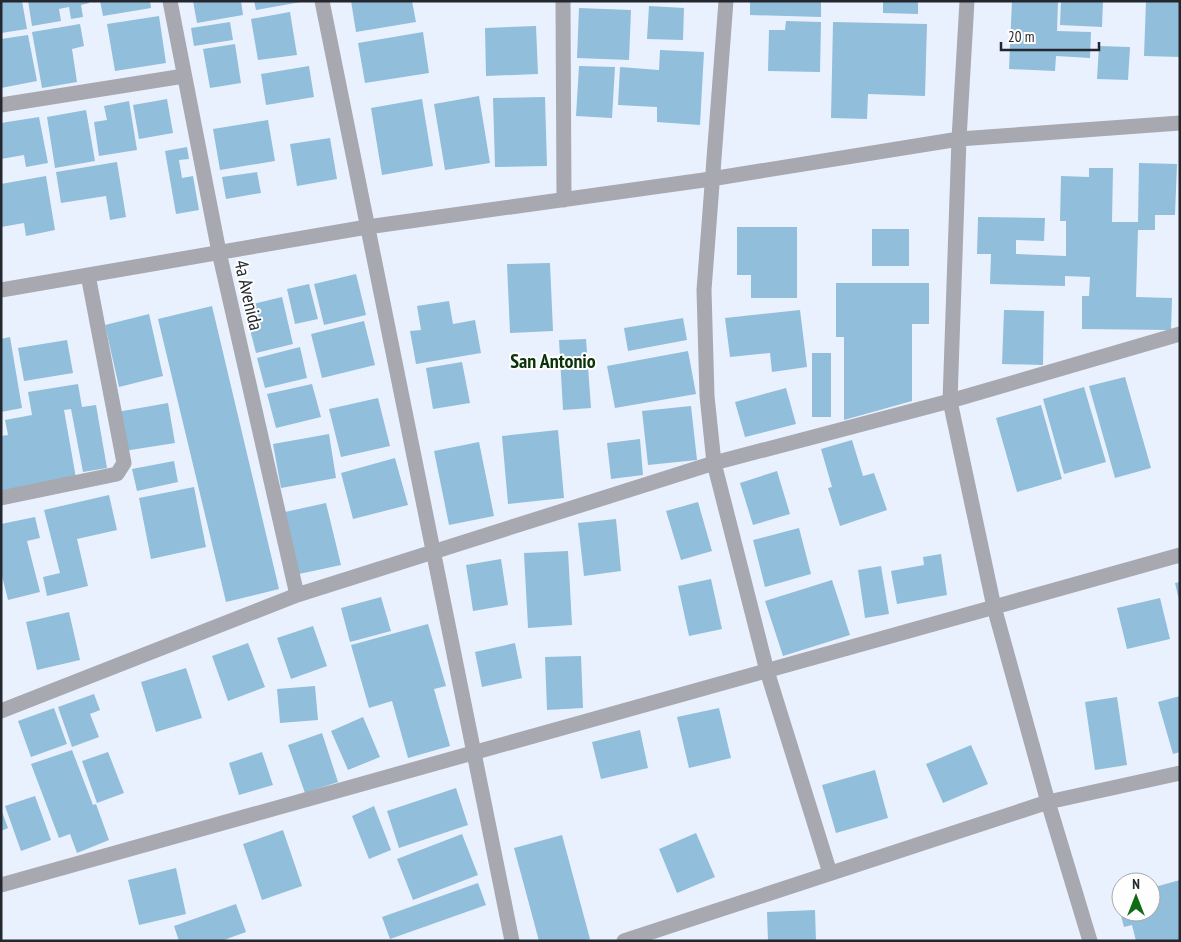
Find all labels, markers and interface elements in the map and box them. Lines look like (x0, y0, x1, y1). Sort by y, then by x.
scale bar (1001, 20, 1098, 52)
text: 20 m (1008, 27, 1034, 46)
street label: 4a Avenida (229, 257, 269, 333)
district label: San Antonio (510, 348, 596, 374)
north arrow (1111, 872, 1161, 922)
text: N (1132, 875, 1140, 893)

